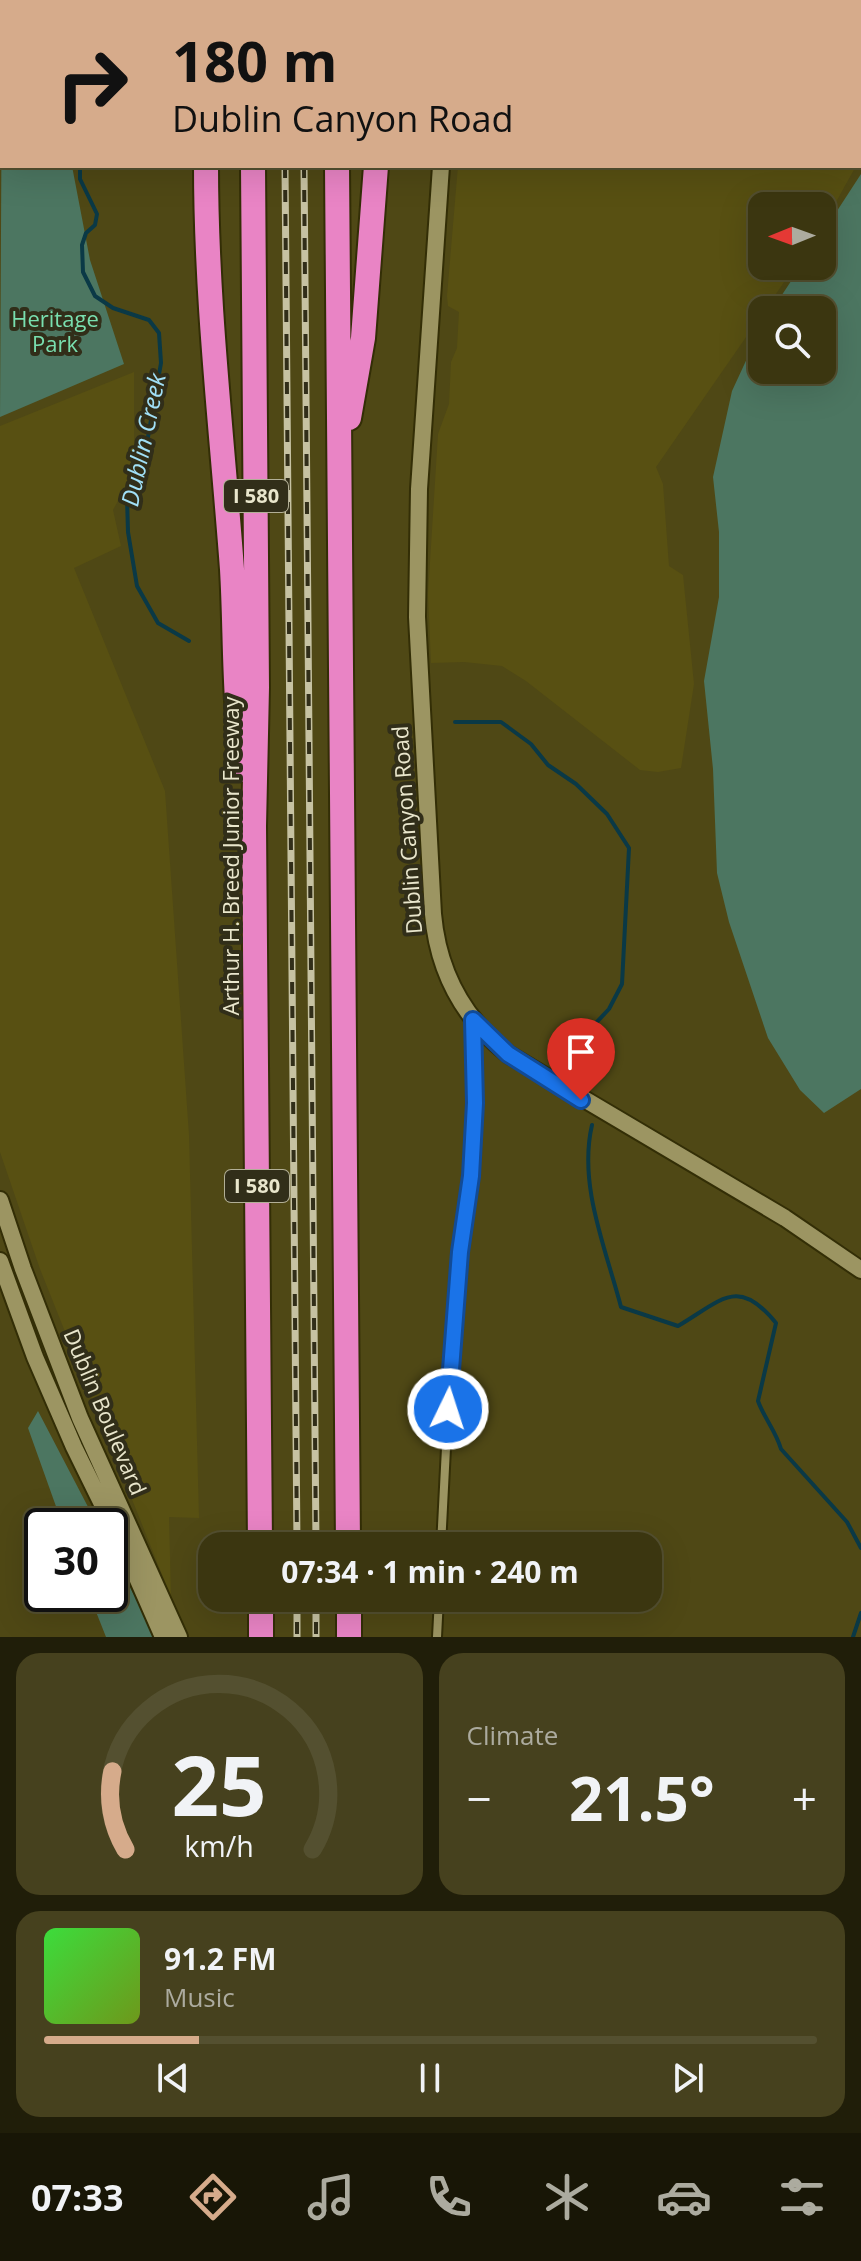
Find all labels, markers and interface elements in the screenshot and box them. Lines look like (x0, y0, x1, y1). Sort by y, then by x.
text: 180 m (172, 22, 338, 98)
icon: right (40, 32, 144, 136)
text: Dublin Canyon Road (172, 94, 514, 143)
north arrow (748, 192, 836, 280)
map controls (748, 192, 836, 384)
button: search (748, 296, 836, 384)
park label: Heritage Park (11, 303, 99, 358)
water label: Dublin Creek (112, 369, 173, 509)
road number: I 580 (224, 480, 288, 512)
street label: Arthur H. Breed Junior Freeway (215, 696, 245, 1015)
street label: Dublin Canyon Road (384, 725, 428, 935)
pin (547, 1018, 615, 1100)
icon: arrive (559, 1030, 603, 1074)
road number: I 580 (225, 1170, 289, 1202)
street label: Dublin Boulevard (57, 1324, 154, 1499)
position arrow (406, 1367, 490, 1451)
speed limit sign: 30 (24, 1508, 128, 1612)
text: 07:34 · 1 min · 240 m (281, 1551, 579, 1592)
text: Climate (467, 1717, 558, 1753)
text: 25 (172, 1727, 267, 1840)
text: 21.5° (569, 1757, 715, 1839)
text: − (467, 1768, 492, 1828)
text: + (792, 1768, 817, 1828)
text: km/h (185, 1826, 254, 1865)
text: 91.2 FM (164, 1938, 277, 1979)
text: Music (164, 1979, 235, 2015)
icon: previous (151, 2056, 195, 2100)
icon: pause (408, 2056, 452, 2100)
icon: next (666, 2056, 710, 2100)
icon: directions (185, 2169, 241, 2225)
icon: music (303, 2169, 359, 2225)
icon: phone (421, 2169, 477, 2225)
icon: climate (539, 2169, 595, 2225)
icon: car (656, 2169, 712, 2225)
icon: filters (774, 2169, 830, 2225)
text: 07:33 (31, 2173, 123, 2222)

